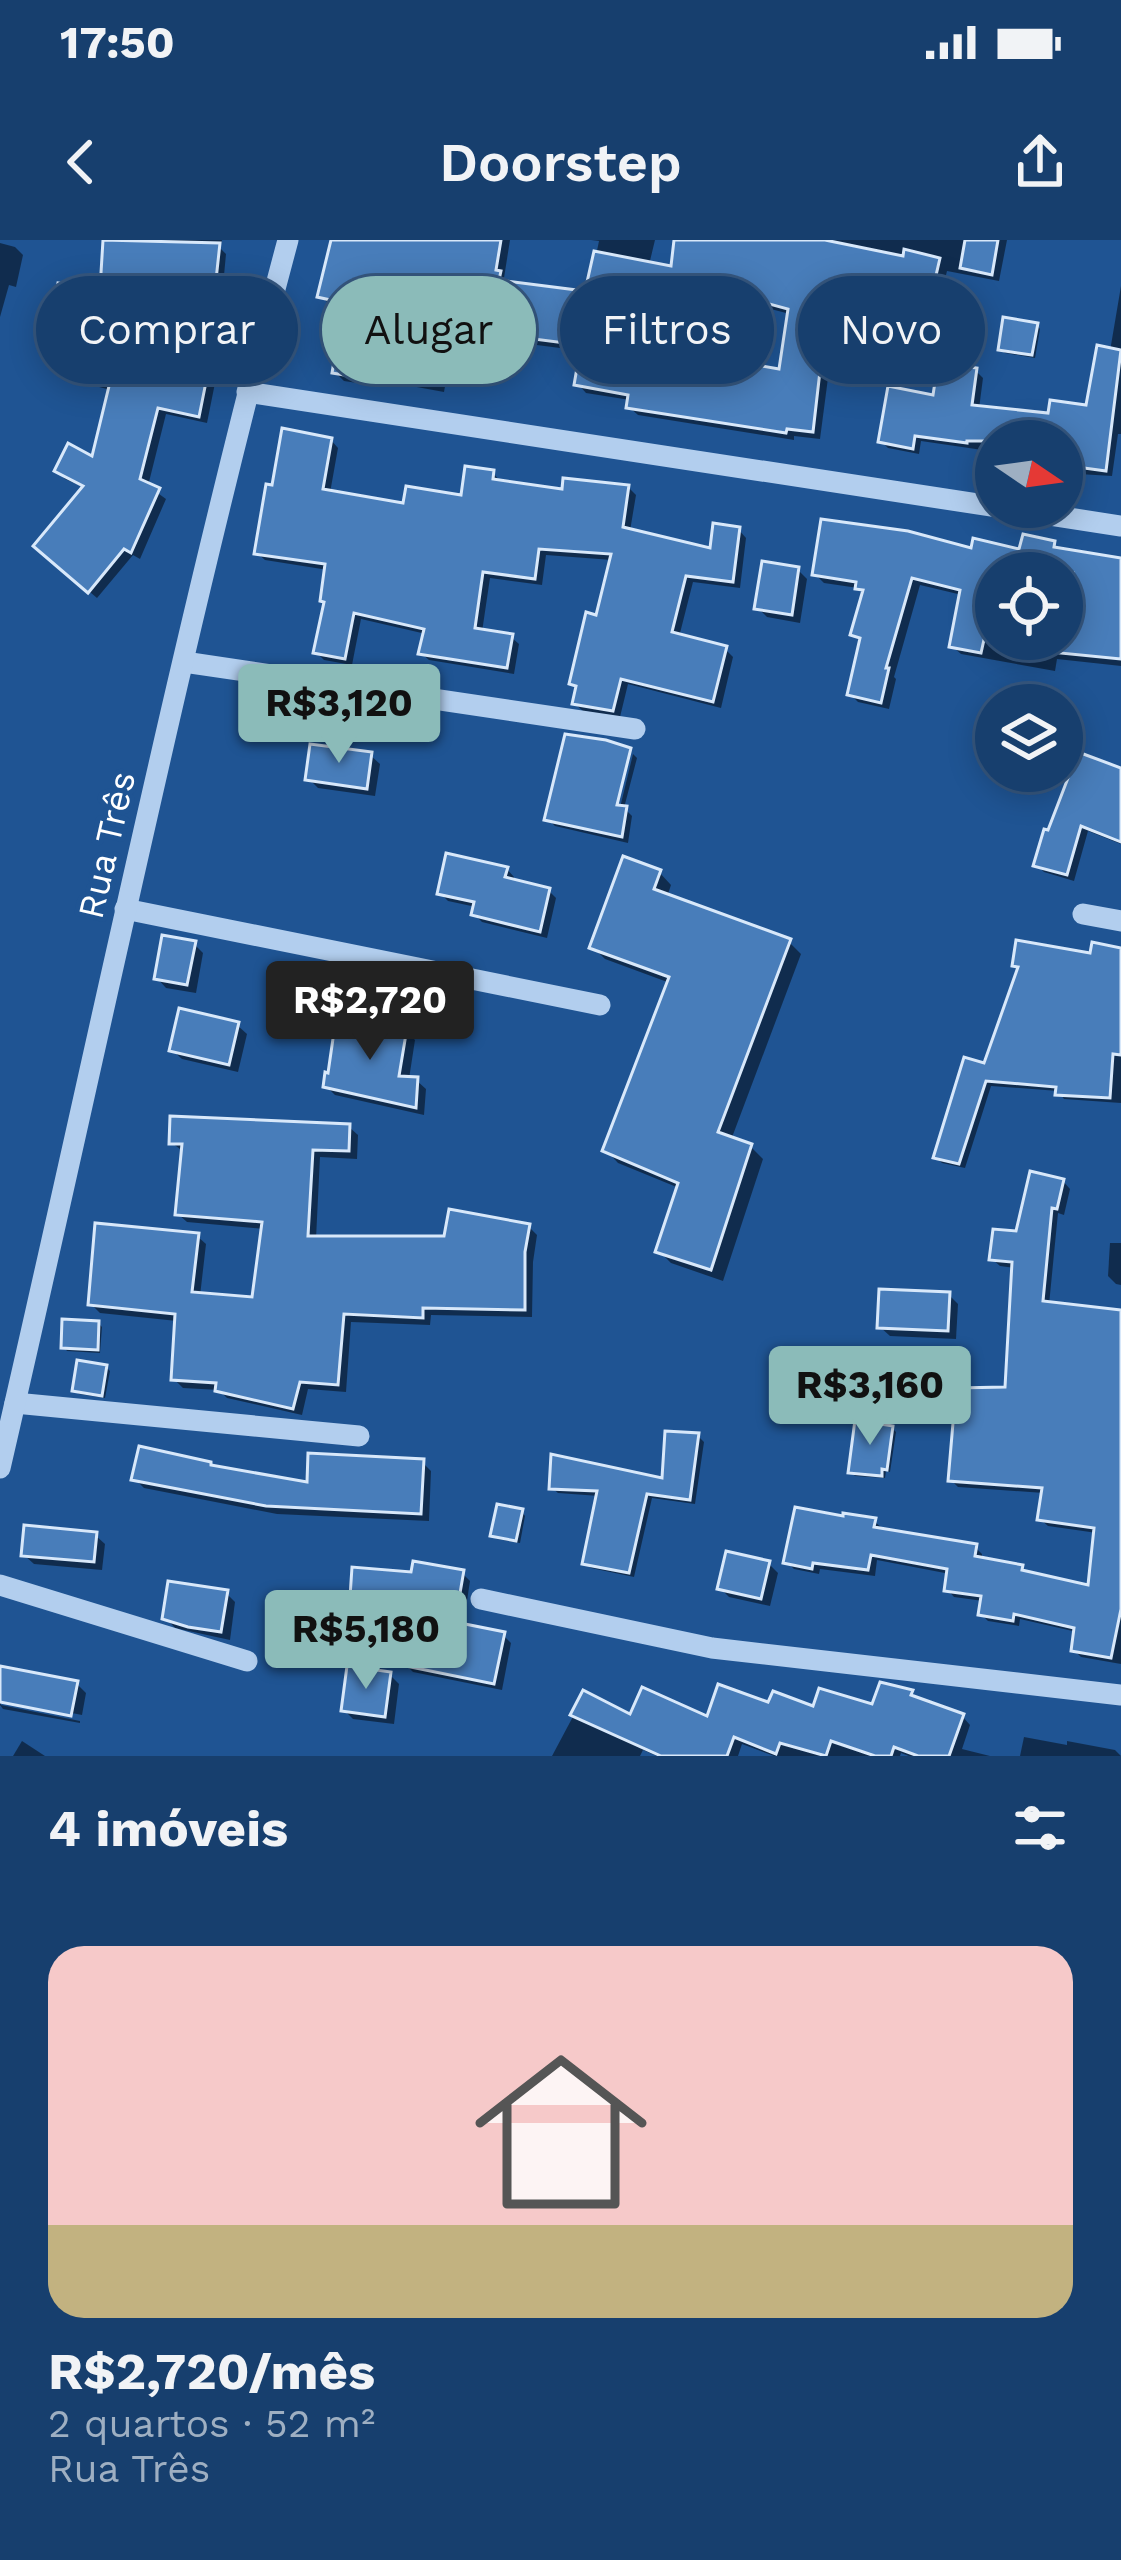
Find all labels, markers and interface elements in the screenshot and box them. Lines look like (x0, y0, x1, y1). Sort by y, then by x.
text: 17:50 (60, 16, 175, 69)
icon: back (48, 129, 114, 195)
icon: share (1007, 129, 1073, 195)
text: Doorstep (439, 131, 682, 194)
chip: Comprar (36, 276, 298, 384)
chip: Alugar (322, 276, 536, 384)
chip: Filtros (560, 276, 774, 384)
chip: Novo (798, 276, 985, 384)
north arrow (975, 420, 1083, 528)
map controls (975, 420, 1083, 792)
button: locate (975, 552, 1083, 660)
pin: R$3,120 (228, 664, 450, 766)
text: R$3,120 (265, 680, 413, 725)
button: layers (975, 684, 1083, 792)
street label: Rua Três (70, 767, 144, 923)
pin: R$2,720 (259, 961, 481, 1063)
text: R$2,720 (293, 977, 447, 1022)
pin: R$3,160 (759, 1346, 981, 1448)
text: R$3,160 (796, 1362, 944, 1407)
pin: R$5,180 (255, 1590, 477, 1692)
text: R$5,180 (292, 1606, 440, 1651)
icon: filters (1007, 1795, 1073, 1861)
text: 4 imóveis (48, 1799, 288, 1858)
icon: home (453, 2024, 669, 2240)
text: R$2,720/mês (48, 2342, 375, 2401)
text: 2 quartos · 52 m² (48, 2401, 375, 2446)
text: Rua Três (48, 2446, 210, 2491)

